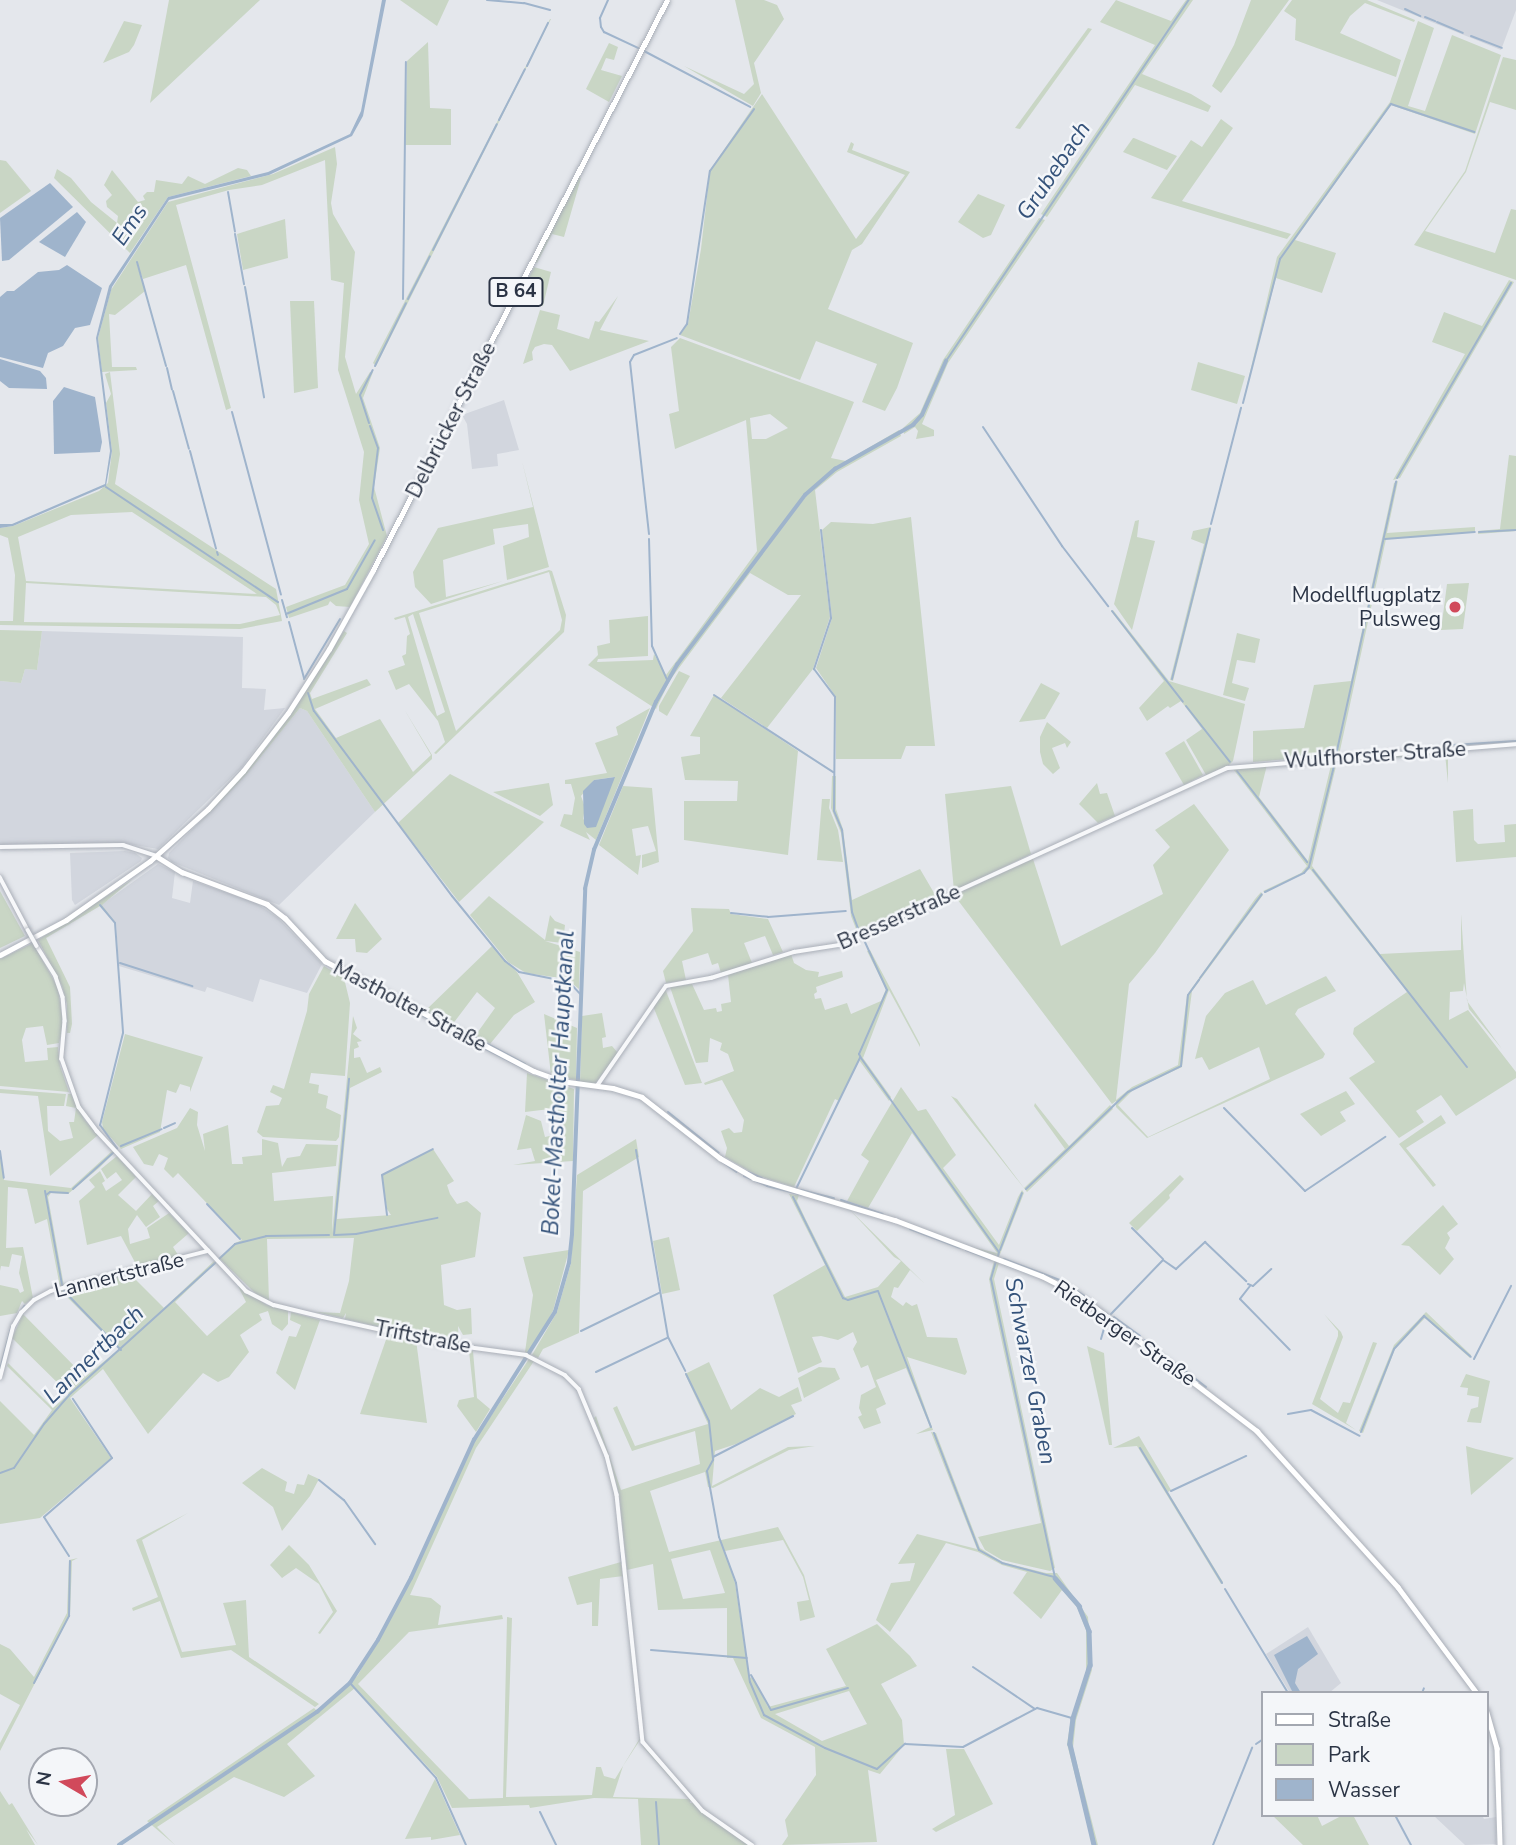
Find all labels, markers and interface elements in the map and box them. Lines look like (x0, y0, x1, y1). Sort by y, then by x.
water label: Grubebach (1011, 117, 1097, 225)
water label: Ems (106, 199, 154, 251)
road number: B 64 (488, 276, 544, 308)
street label: Delbrücker Straße (401, 338, 501, 502)
place label: Modellflugplatz Pulsweg (1292, 582, 1441, 632)
marker: Modellflugplatz Pulsweg (1447, 599, 1463, 615)
street label: Wulfhorster Straße (1283, 736, 1467, 774)
street label: Bresserstraße (834, 879, 964, 955)
water label: Bokel-Mastholter Hauptkanal (537, 930, 581, 1236)
street label: Mastholter Straße (329, 955, 491, 1057)
street label: Lannertstraße (51, 1247, 187, 1303)
water label: Schwarzer Graben (998, 1275, 1062, 1467)
street label: Rietberger Straße (1049, 1275, 1201, 1391)
water label: Lannertbach (38, 1300, 150, 1410)
street label: Triftstraße (373, 1315, 473, 1359)
legend (1260, 1691, 1488, 1817)
text: Straße (1328, 1706, 1391, 1734)
text: Park (1328, 1741, 1370, 1769)
north arrow (28, 1747, 98, 1817)
text: N (30, 1769, 58, 1788)
text: Wasser (1328, 1776, 1400, 1804)

